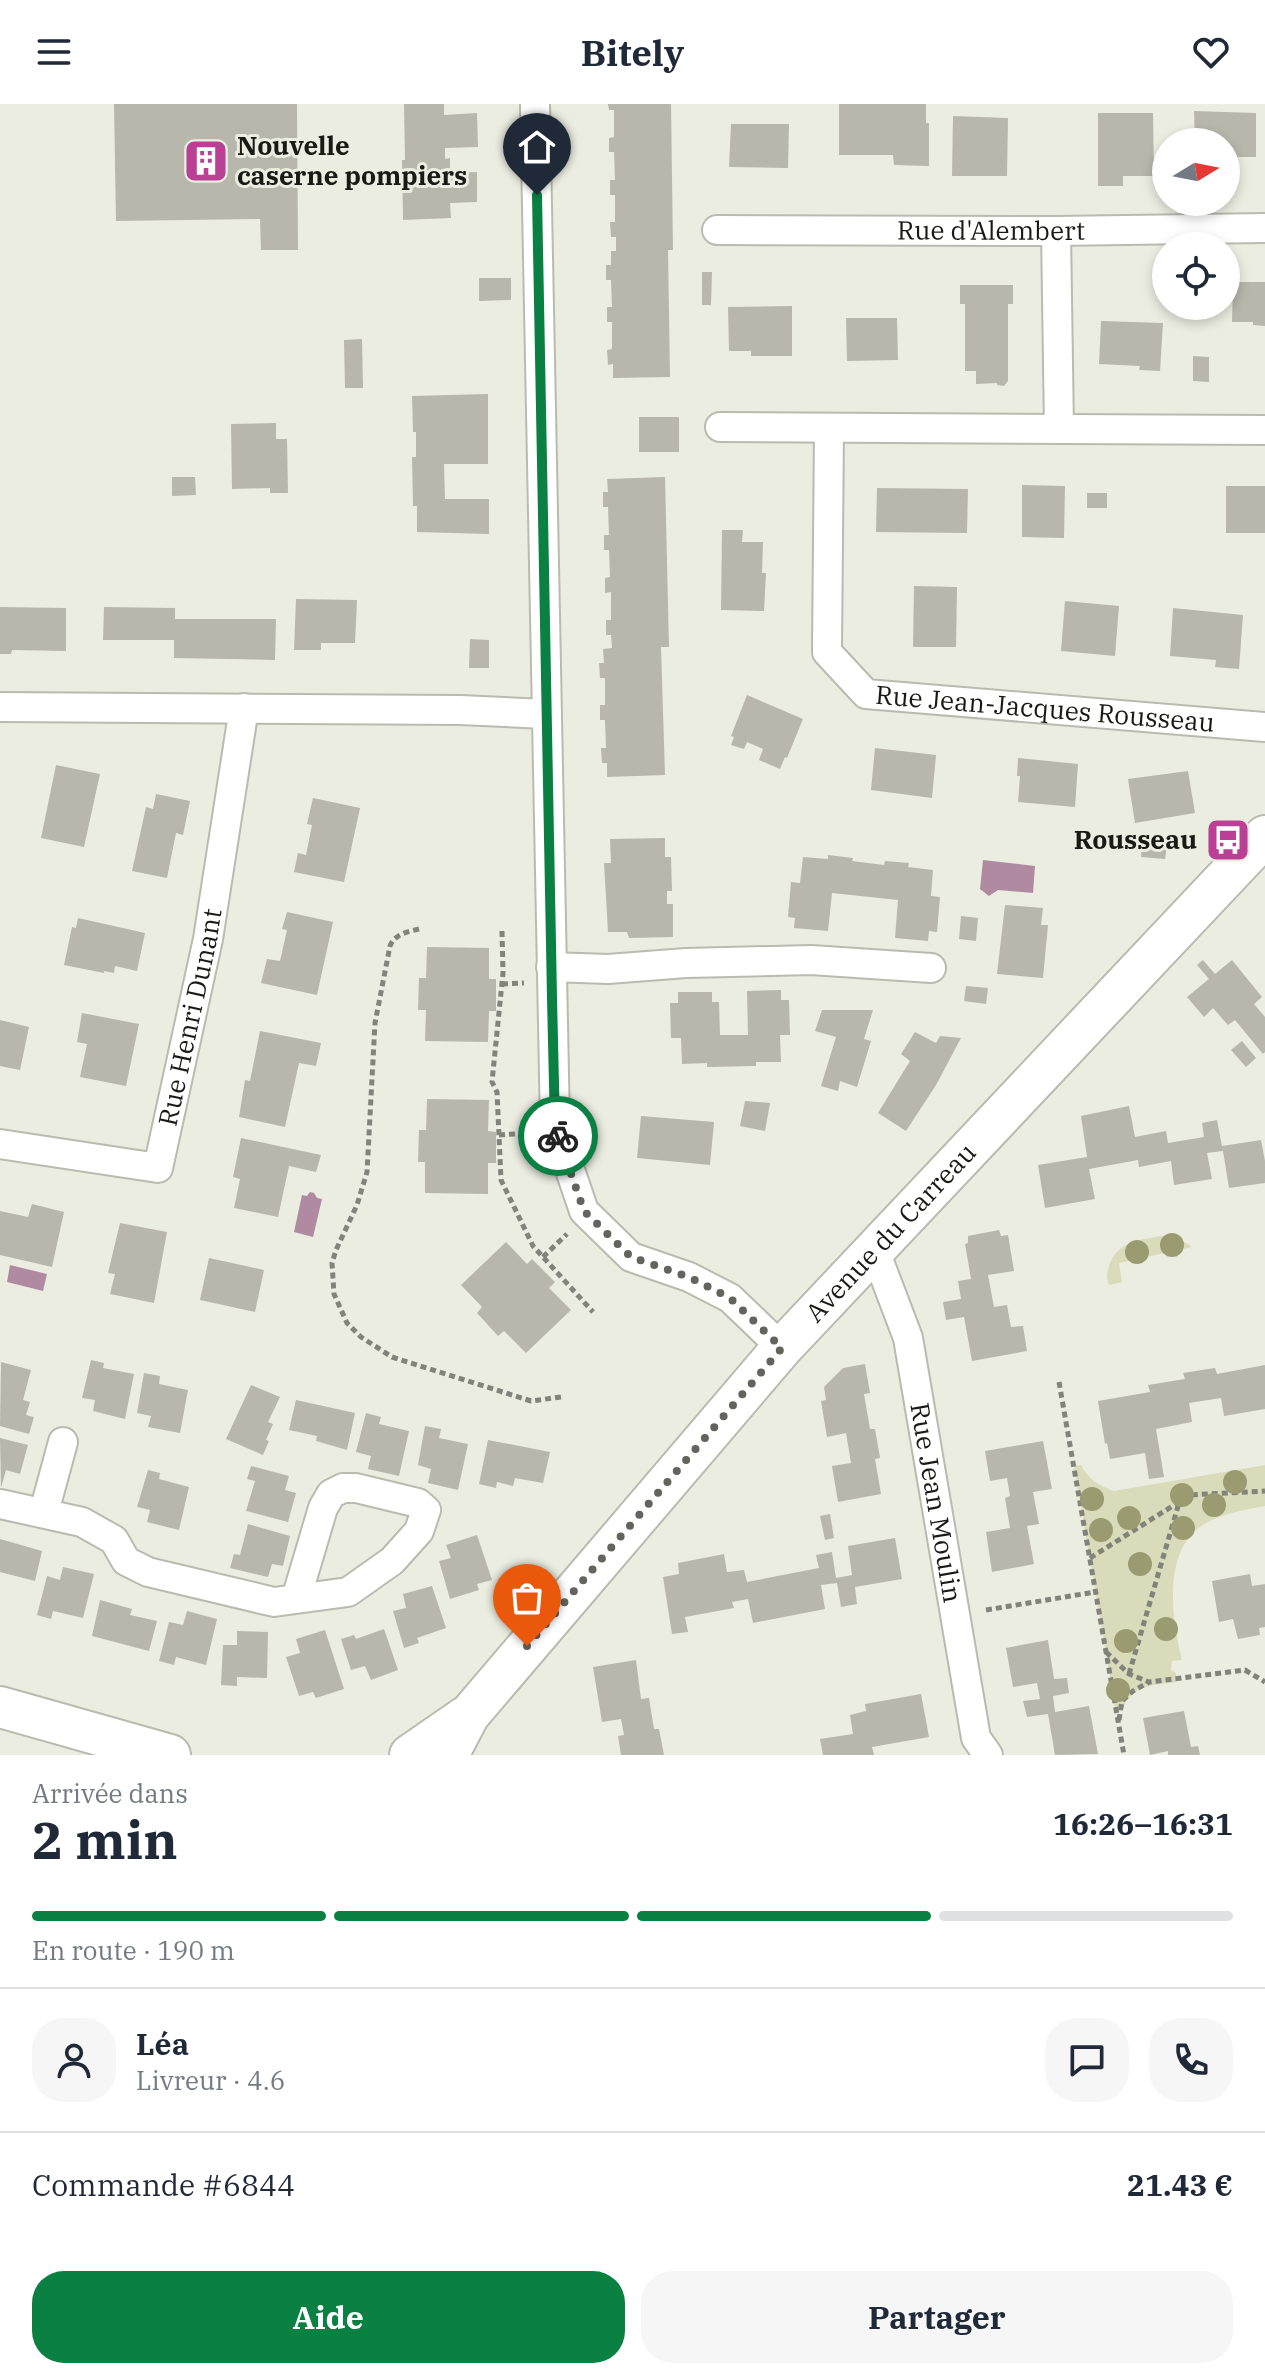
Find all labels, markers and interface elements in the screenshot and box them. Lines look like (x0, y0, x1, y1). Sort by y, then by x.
text: Bitely (581, 29, 684, 76)
icon: menu (32, 30, 76, 74)
icon: heart (1189, 30, 1233, 74)
pin (503, 113, 571, 195)
icon: home (515, 125, 559, 169)
place label: Nouvelle caserne pompiers (237, 128, 467, 192)
north arrow (1152, 128, 1240, 216)
map controls (1152, 128, 1240, 320)
building icon: Nouvelle caserne pompiers (182, 137, 230, 185)
street label: Rue d'Alembert (897, 213, 1085, 247)
button: locate (1152, 232, 1240, 320)
street label: Rue Jean-Jacques Rousseau (874, 677, 1216, 739)
bus stop icon: Rousseau (1204, 816, 1252, 864)
place label: Rousseau (1074, 822, 1197, 856)
street label: Rue Henri Dunant (150, 906, 229, 1129)
courier (518, 1096, 598, 1176)
icon: bike (536, 1114, 580, 1158)
street label: Avenue du Carreau (797, 1135, 983, 1329)
street label: Rue Jean Moulin (903, 1400, 971, 1605)
pin (493, 1564, 561, 1646)
icon: bag (505, 1576, 549, 1620)
text: Arrivée dans (32, 1776, 188, 1810)
text: 16:26–16:31 (1053, 1804, 1233, 1843)
text: 2 min (32, 1806, 178, 1873)
text: En route · 190 m (32, 1933, 235, 1967)
button: person (32, 2018, 116, 2102)
button: chat (1045, 2018, 1129, 2102)
button: phone (1149, 2018, 1233, 2102)
text: Léa (136, 2024, 189, 2063)
text: Livreur · 4.6 (136, 2063, 285, 2097)
text: Commande #6844 (32, 2165, 295, 2204)
text: 21.43 € (1127, 2165, 1233, 2204)
button: Aide (32, 2271, 625, 2363)
button: Partager (641, 2271, 1233, 2363)

